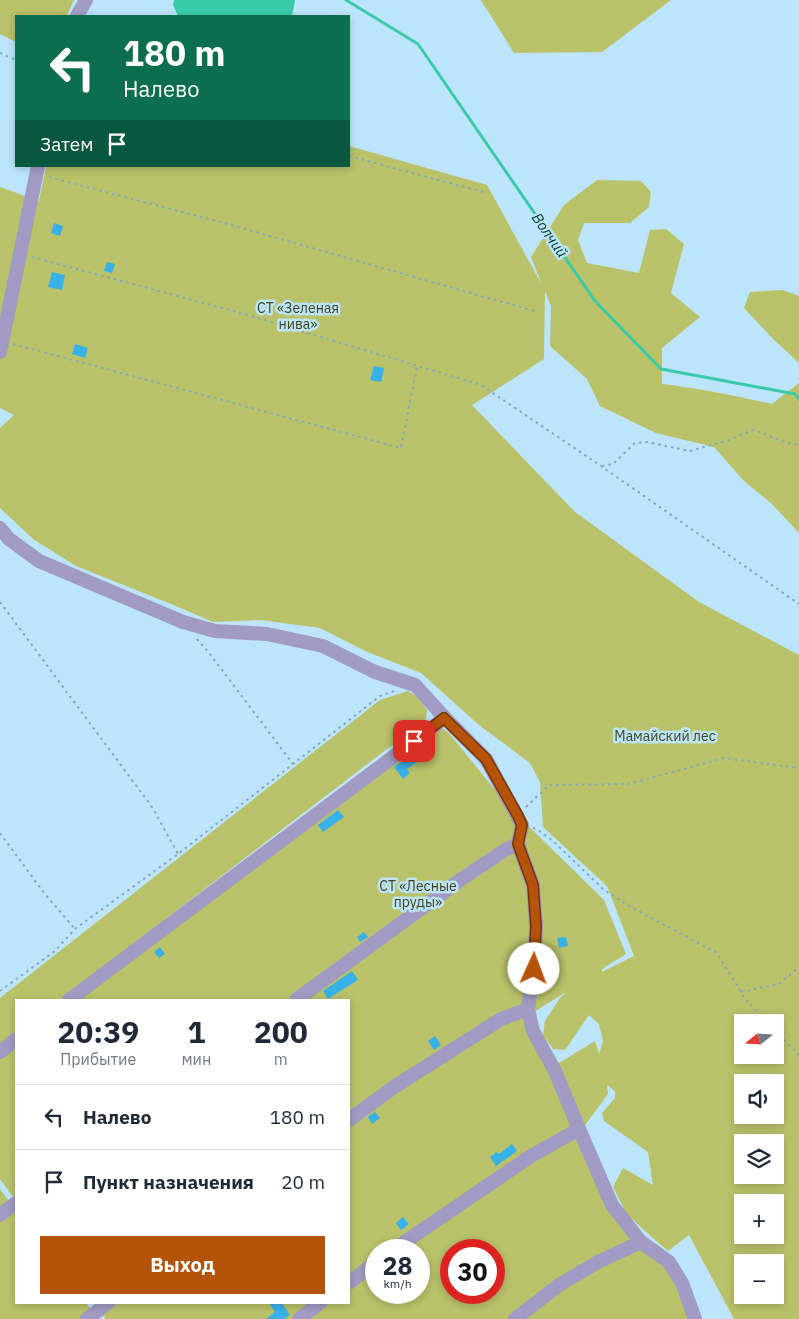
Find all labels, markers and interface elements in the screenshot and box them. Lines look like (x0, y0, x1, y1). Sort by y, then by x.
text: 180 m (123, 30, 226, 76)
icon: left (40, 35, 105, 100)
text: Налево (123, 74, 200, 103)
icon: arrive (103, 130, 131, 158)
text: Затем (40, 132, 93, 156)
water label: Волчий (528, 209, 572, 261)
park label: СТ «Зеленая нива» (257, 299, 339, 333)
pin (393, 720, 435, 762)
icon: arrive (400, 727, 428, 755)
park label: Мамайский лес (614, 727, 716, 745)
park label: СТ «Лесные пруды» (379, 877, 457, 911)
position arrow (507, 942, 559, 994)
text: 20:39 (57, 1012, 139, 1051)
text: 1 (187, 1012, 205, 1051)
text: 200 (254, 1012, 308, 1051)
north arrow (734, 1014, 784, 1064)
map controls (734, 1014, 784, 1304)
text: Прибытие (60, 1049, 136, 1069)
text: мин (181, 1049, 211, 1069)
text: m (274, 1049, 288, 1069)
button: sound (734, 1074, 784, 1124)
icon: left (40, 1103, 68, 1131)
text: Налево (83, 1105, 152, 1129)
text: 180 m (270, 1105, 325, 1129)
button: layers (734, 1134, 784, 1184)
icon: arrive (40, 1168, 68, 1196)
text: Пункт назначения (83, 1170, 254, 1194)
text: 20 m (281, 1170, 325, 1194)
button: + (734, 1194, 784, 1244)
button: Выход (40, 1236, 325, 1294)
speed limit sign: 30 (440, 1239, 505, 1304)
text: 28 (382, 1249, 413, 1282)
button: − (734, 1254, 784, 1304)
text: km/h (383, 1276, 412, 1291)

